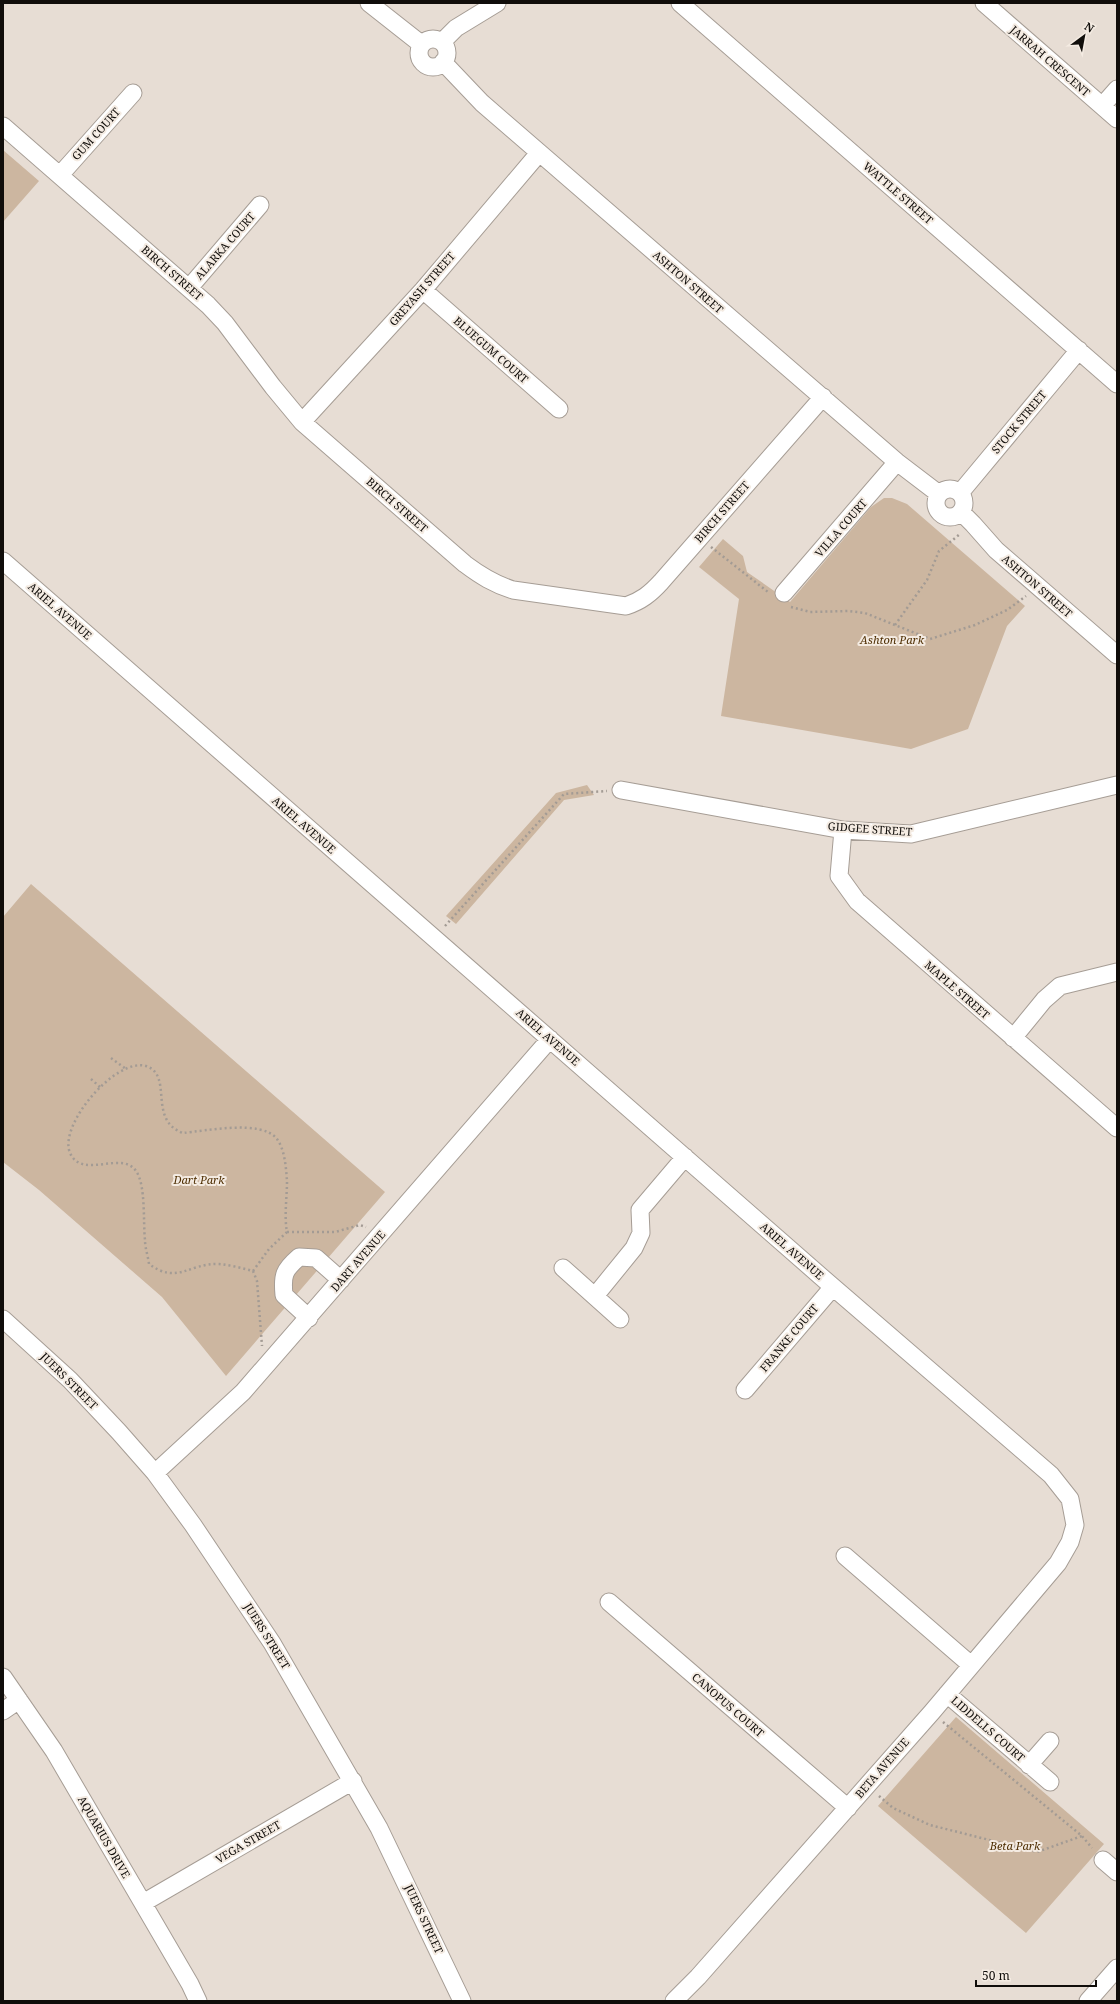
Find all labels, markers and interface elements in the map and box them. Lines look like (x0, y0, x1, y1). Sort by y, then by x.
north arrow (1064, 16, 1104, 56)
street label: JARRAH CRESCENT (1008, 23, 1092, 99)
street label: GUM COURT (68, 104, 123, 163)
street label: WATTLE STREET (860, 158, 937, 227)
street label: ALARKA COURT (191, 209, 258, 282)
street label: BIRCH STREET (138, 242, 206, 304)
street label: ASHTON STREET (650, 247, 727, 317)
street label: GREYASH STREET (385, 248, 458, 329)
street label: BLUEGUM COURT (451, 313, 532, 386)
street label: STOCK STREET (988, 387, 1050, 456)
street label: BIRCH STREET (363, 474, 431, 536)
street label: BIRCH STREET (691, 478, 753, 546)
street label: VILLA COURT (811, 495, 870, 560)
street label: ASHTON STREET (999, 551, 1076, 621)
street label: ARIEL AVENUE (25, 579, 95, 643)
park label: Ashton Park (859, 632, 925, 647)
street label: ARIEL AVENUE (269, 793, 339, 857)
street label: GIDGEE STREET (827, 818, 913, 839)
street label: MAPLE STREET (922, 957, 993, 1022)
street label: ARIEL AVENUE (513, 1005, 583, 1069)
park label: Dart Park (173, 1172, 225, 1187)
street label: ARIEL AVENUE (757, 1219, 827, 1283)
street label: DART AVENUE (327, 1227, 388, 1294)
street label: FRANKE COURT (756, 1301, 821, 1375)
street label: JUERS STREET (37, 1348, 101, 1413)
street label: JUERS STREET (241, 1599, 294, 1672)
street label: CANOPUS COURT (689, 1669, 768, 1740)
street label: LIDDELLS COURT (948, 1693, 1028, 1765)
street label: BETA AVENUE (851, 1734, 912, 1801)
street label: AQUARIUS DRIVE (75, 1793, 134, 1881)
street label: VEGA STREET (212, 1817, 283, 1866)
park label: Beta Park (989, 1838, 1041, 1853)
street label: JUERS STREET (401, 1881, 447, 1956)
scale bar (976, 1962, 1096, 1988)
text: 50 m (982, 1967, 1010, 1984)

